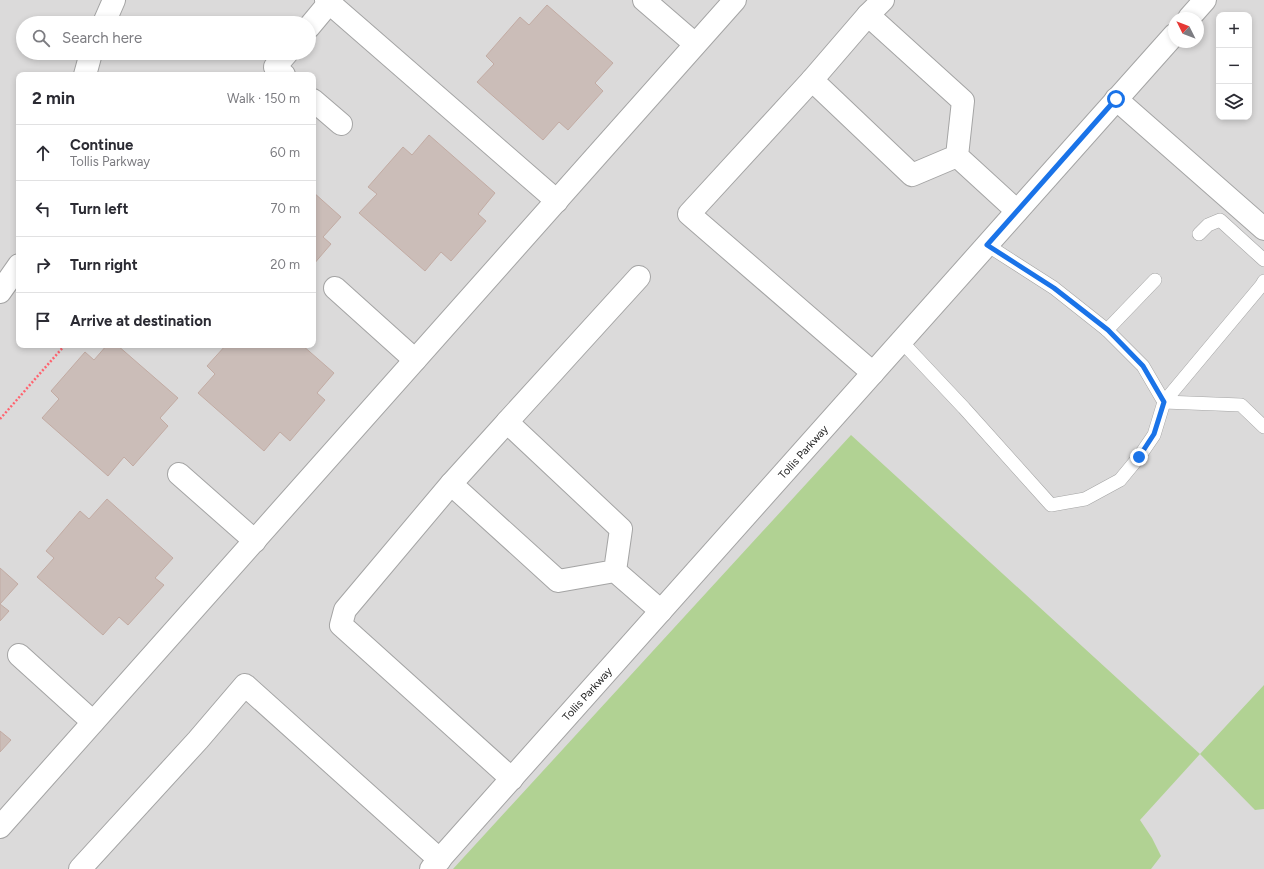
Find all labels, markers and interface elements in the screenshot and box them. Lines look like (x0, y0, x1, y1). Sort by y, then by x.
north arrow (1168, 12, 1204, 48)
map controls (1216, 12, 1252, 120)
button: + (1216, 12, 1252, 48)
search box (16, 16, 316, 60)
icon: search (30, 27, 52, 49)
text: Search here (62, 29, 142, 47)
button: − (1216, 48, 1252, 84)
button: layers (1216, 84, 1252, 120)
text: 2 min (32, 88, 75, 108)
route start (1107, 90, 1125, 108)
text: Walk · 150 m (227, 91, 300, 106)
text: Continue (70, 136, 133, 154)
icon: ahead (32, 142, 54, 164)
text: 60 m (270, 145, 300, 160)
text: Tollis Parkway (70, 154, 150, 169)
icon: left (32, 198, 54, 220)
text: Turn left (70, 200, 128, 218)
text: 70 m (270, 201, 300, 216)
icon: right (32, 254, 54, 276)
text: Turn right (70, 256, 138, 274)
text: 20 m (270, 257, 300, 272)
icon: arrive (32, 310, 54, 332)
text: Arrive at destination (70, 312, 211, 330)
street label: Tollis Parkway (776, 423, 831, 482)
route end (1130, 448, 1148, 466)
street label: Tollis Parkway (560, 665, 615, 724)

